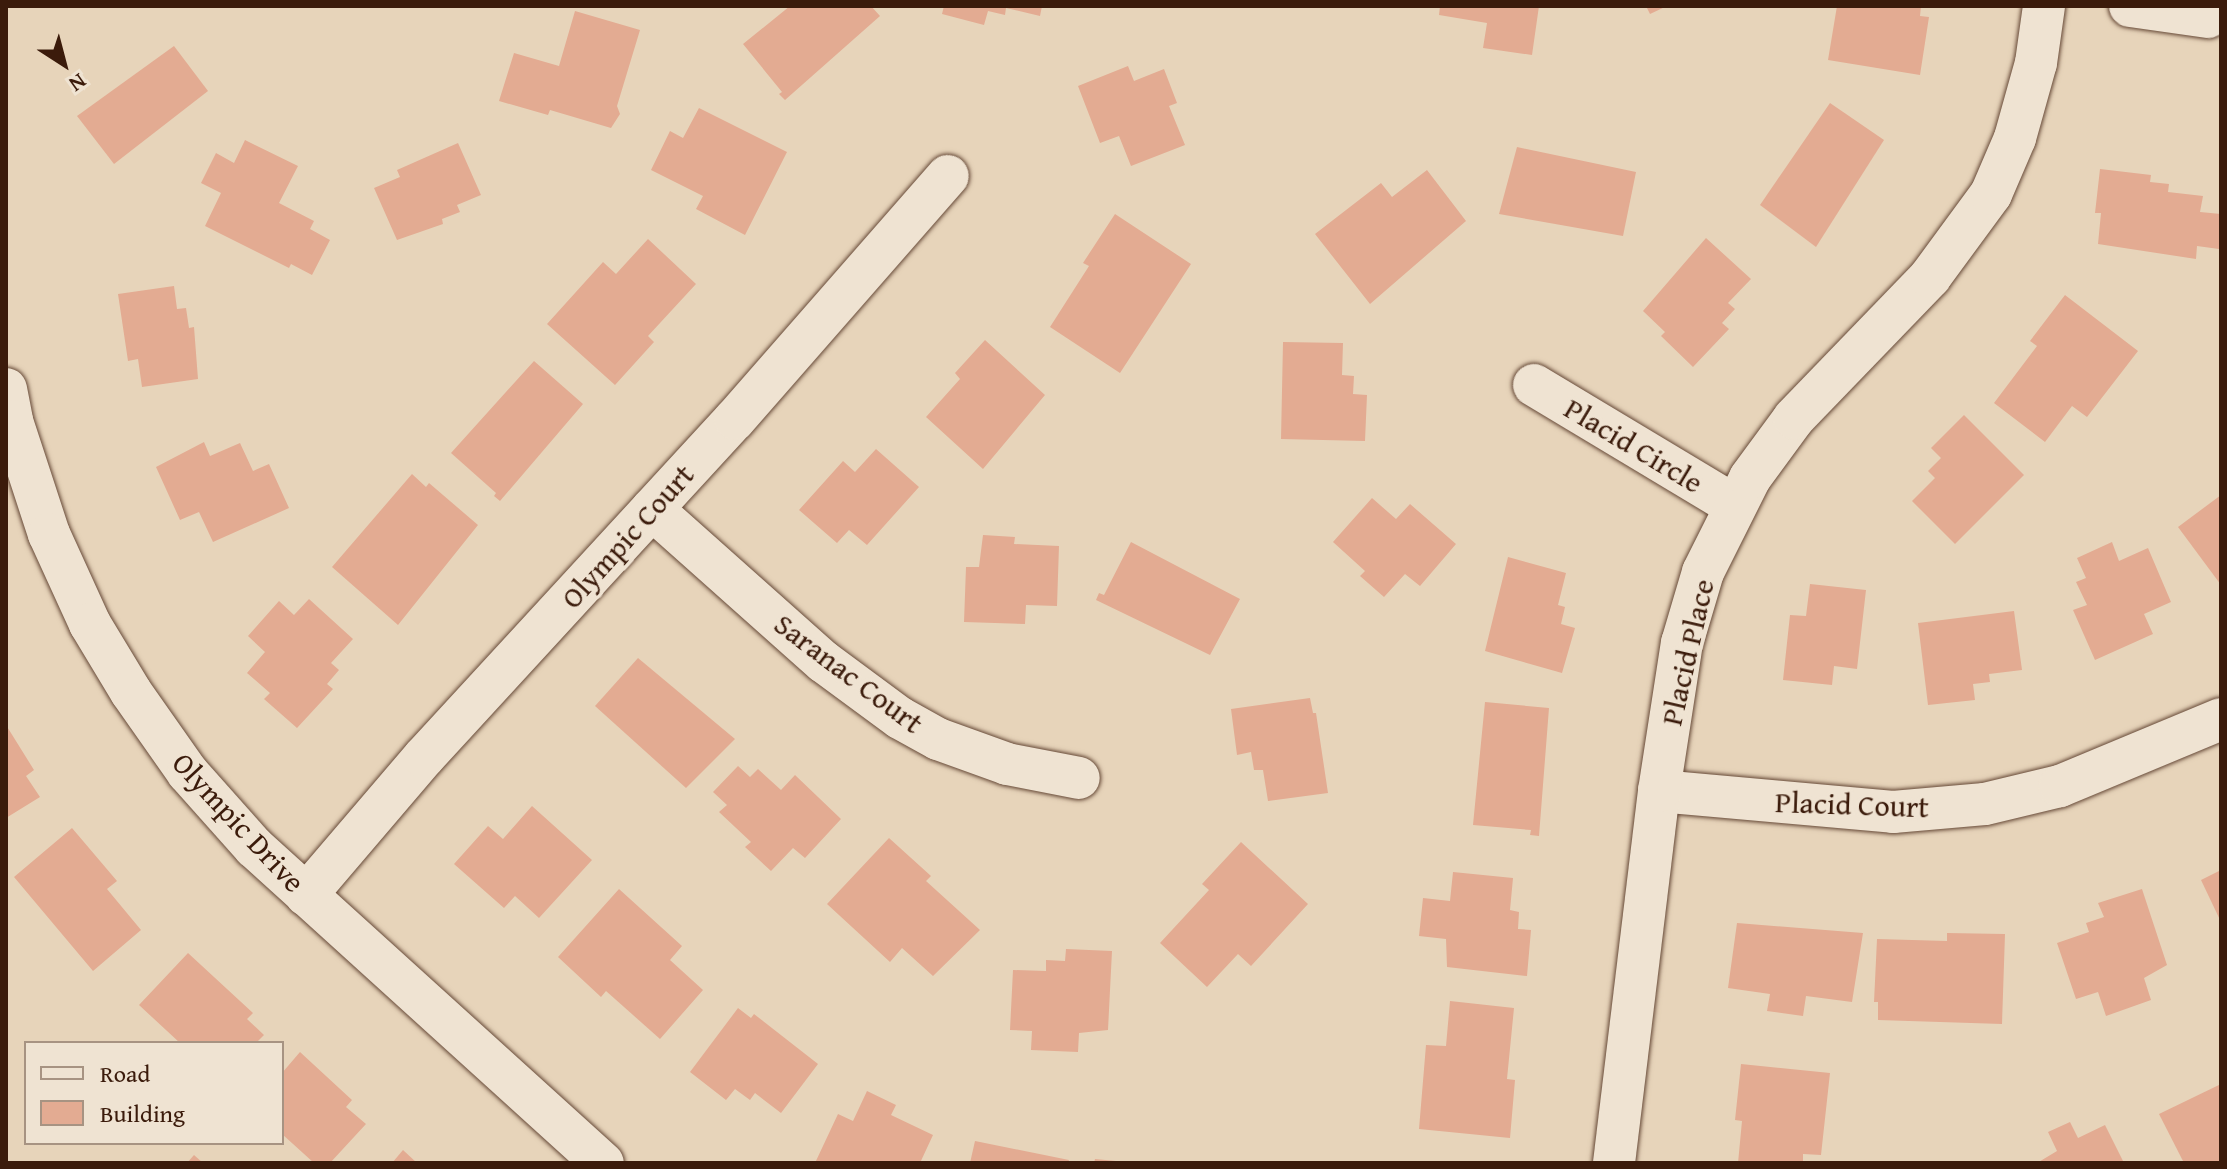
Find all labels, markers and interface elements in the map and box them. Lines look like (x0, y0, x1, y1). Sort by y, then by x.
north arrow (24, 24, 104, 104)
text: N (63, 66, 93, 101)
street label: Placid Circle (1558, 390, 1710, 500)
street label: Olympic Court (553, 457, 701, 615)
street label: Placid Place (1653, 575, 1721, 729)
street label: Saranac Court (768, 605, 930, 741)
street label: Olympic Drive (165, 745, 313, 899)
street label: Placid Court (1774, 783, 1930, 825)
legend (24, 1041, 284, 1145)
text: Road (100, 1056, 150, 1091)
text: Building (100, 1096, 185, 1131)

